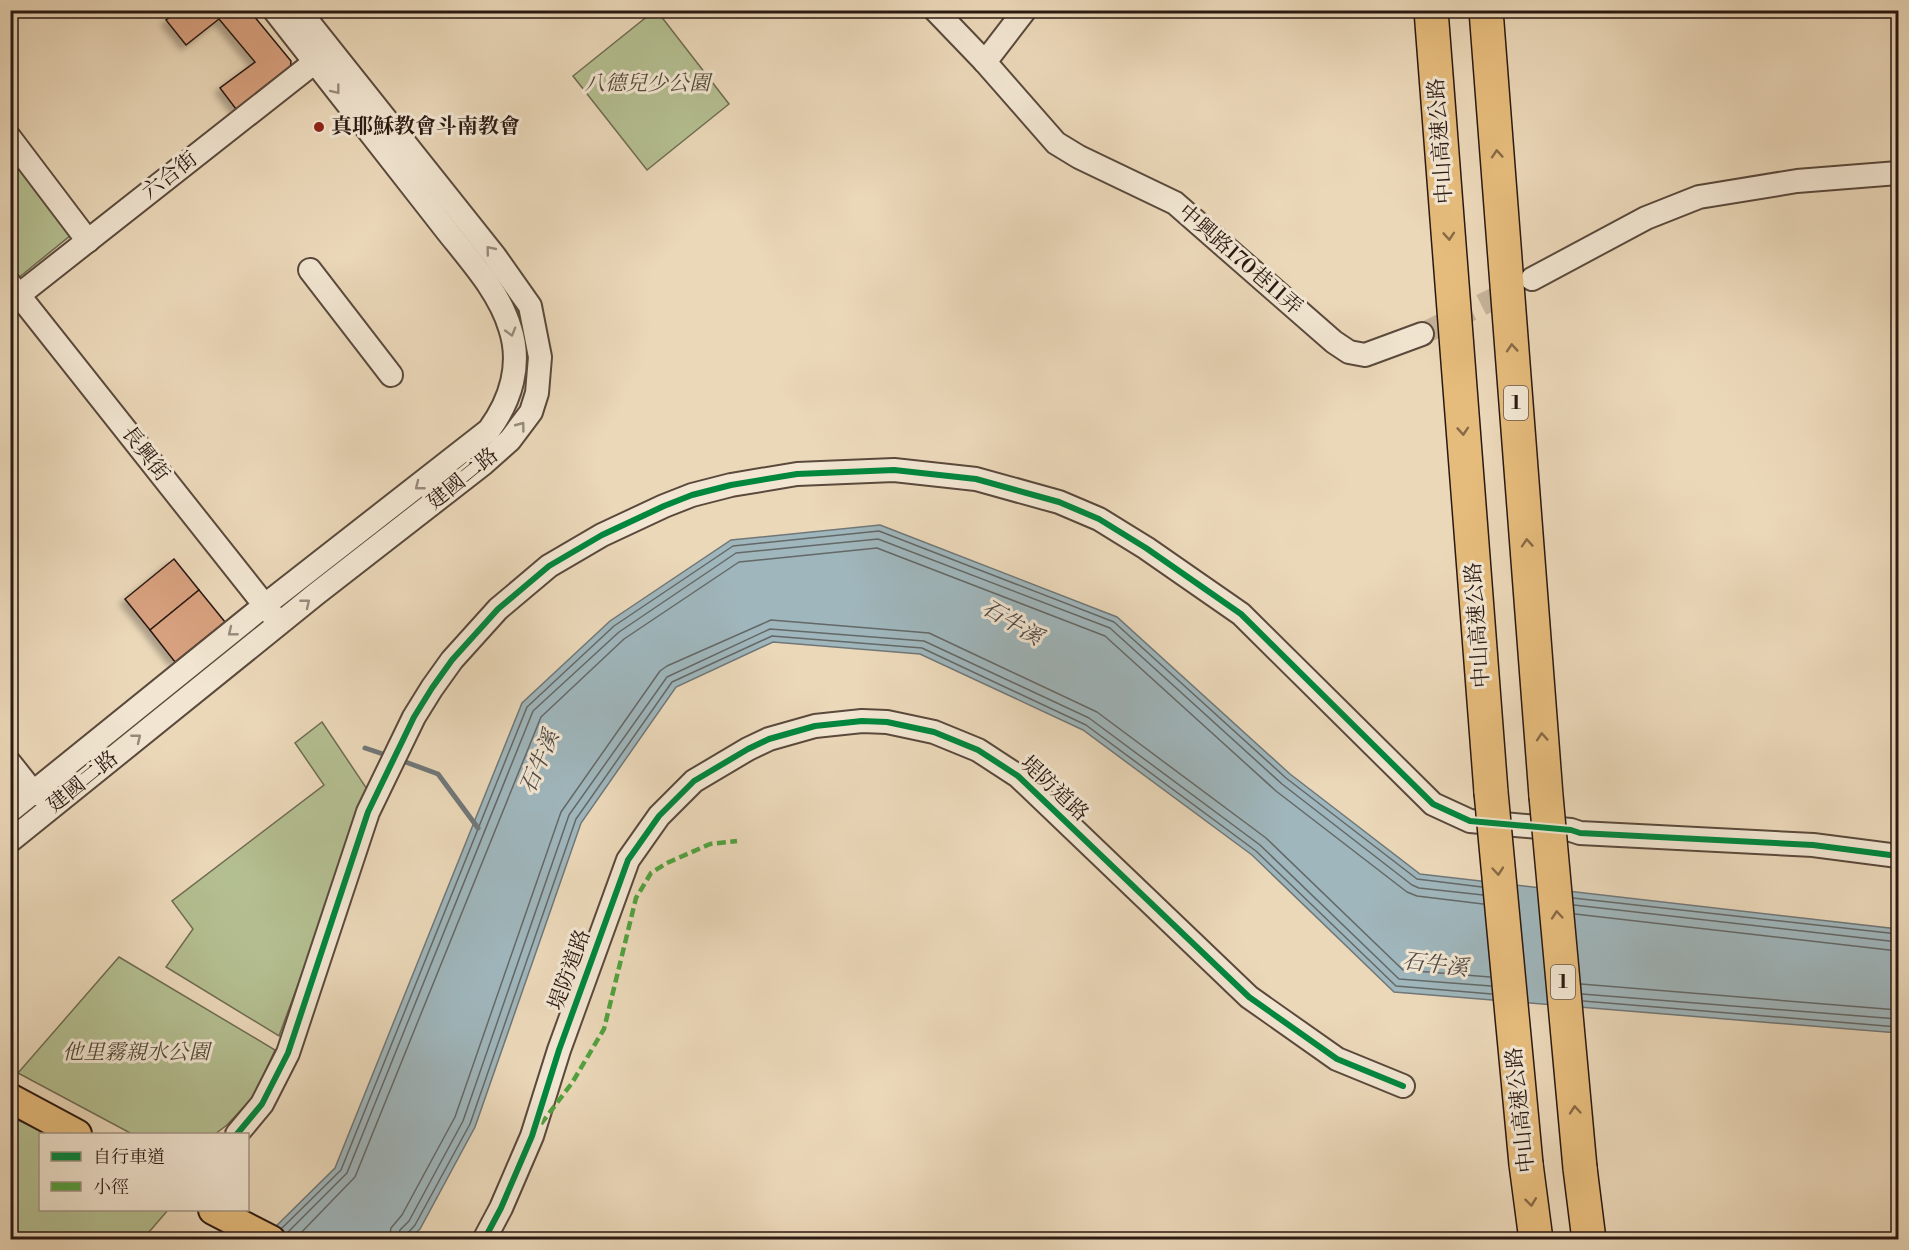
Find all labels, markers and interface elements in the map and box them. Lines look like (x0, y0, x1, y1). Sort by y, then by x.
park label: 八德兒少公園 (584, 71, 713, 97)
street label: 中山高速公路 (1424, 77, 1458, 205)
one-way arrow (328, 83, 339, 94)
place label: 真耶穌教會斗南教會 (331, 114, 520, 140)
marker: 真耶穌教會斗南教會 (312, 120, 326, 134)
street label: 六合街 (137, 146, 203, 206)
one-way arrow (1491, 149, 1504, 158)
street label: 中興路170巷11弄 (1173, 199, 1307, 321)
one-way arrow (1442, 232, 1455, 241)
one-way arrow (486, 245, 497, 256)
one-way arrow (504, 326, 516, 337)
one-way arrow (1506, 344, 1519, 353)
road number: 1 (1504, 386, 1528, 420)
street label: 長興街 (115, 421, 175, 487)
one-way arrow (514, 422, 525, 433)
one-way arrow (1457, 426, 1470, 435)
street label: 建國二路 (422, 442, 504, 516)
one-way arrow (415, 479, 426, 490)
one-way arrow (1521, 538, 1534, 547)
street label: 中山高速公路 (1461, 561, 1495, 689)
water label: 石牛溪 (977, 594, 1049, 653)
one-way arrow (299, 599, 310, 610)
one-way arrow (228, 624, 239, 635)
water label: 石牛溪 (515, 725, 566, 798)
one-way arrow (1535, 733, 1548, 742)
one-way arrow (130, 734, 141, 745)
street label: 建國二路 (42, 745, 124, 819)
street label: 堤防道路 (1014, 751, 1094, 827)
one-way arrow (1491, 866, 1504, 875)
one-way arrow (1551, 911, 1564, 920)
street label: 堤防道路 (543, 926, 597, 1014)
water label: 石牛溪 (1401, 948, 1471, 983)
road number: 1 (1551, 965, 1575, 999)
park label: 他里霧親水公園 (63, 1040, 212, 1066)
street label: 中山高速公路 (1501, 1046, 1541, 1174)
one-way arrow (1569, 1105, 1582, 1114)
legend (39, 1133, 249, 1211)
text: 自行車道 (93, 1146, 165, 1169)
text: 小徑 (93, 1176, 129, 1199)
one-way arrow (1524, 1197, 1536, 1206)

